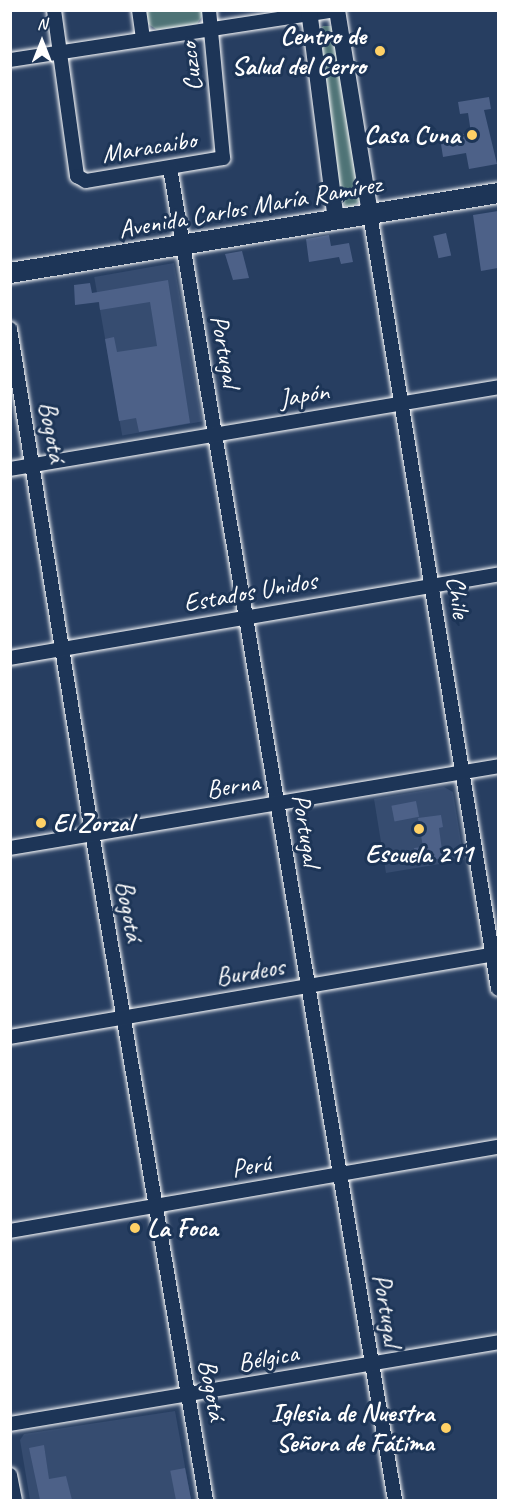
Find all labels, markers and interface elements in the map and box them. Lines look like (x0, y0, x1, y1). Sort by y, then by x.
north arrow (12, 12, 72, 72)
text: N (37, 14, 47, 34)
place label: Centro de Salud del Cerro (232, 20, 366, 82)
street label: Cuzco (173, 41, 209, 93)
marker: Centro de Salud del Cerro (371, 42, 389, 60)
place label: Casa Cuna (366, 119, 460, 151)
street label: Maracaibo (100, 124, 198, 170)
marker: Casa Cuna (465, 128, 479, 142)
street label: Avenida Carlos María Ramírez (115, 168, 385, 246)
street label: Portugal (203, 313, 247, 389)
street label: Japón (277, 376, 331, 414)
street label: Bogotá (31, 399, 73, 465)
street label: Estados Unidos (181, 565, 319, 619)
street label: Chile (439, 574, 477, 620)
street label: Berna (204, 766, 262, 806)
street label: Portugal (285, 792, 327, 868)
place label: El Zorzal (53, 807, 133, 839)
marker: El Zorzal (34, 816, 48, 830)
marker: Escuela 211 (412, 822, 426, 836)
place label: Escuela 211 (365, 838, 473, 870)
street label: Bogotá (108, 878, 150, 944)
street label: Burdeos (213, 951, 287, 993)
street label: Perú (229, 1148, 273, 1184)
place label: La Foca (147, 1212, 217, 1244)
marker: La Foca (128, 1221, 142, 1235)
street label: Portugal (366, 1272, 408, 1348)
street label: Bélgica (235, 1337, 301, 1379)
street label: Bogotá (191, 1357, 233, 1423)
place label: Iglesia de Nuestra Señora de Fátima (272, 1397, 434, 1458)
marker: Iglesia de Nuestra Señora de Fátima (439, 1421, 453, 1435)

